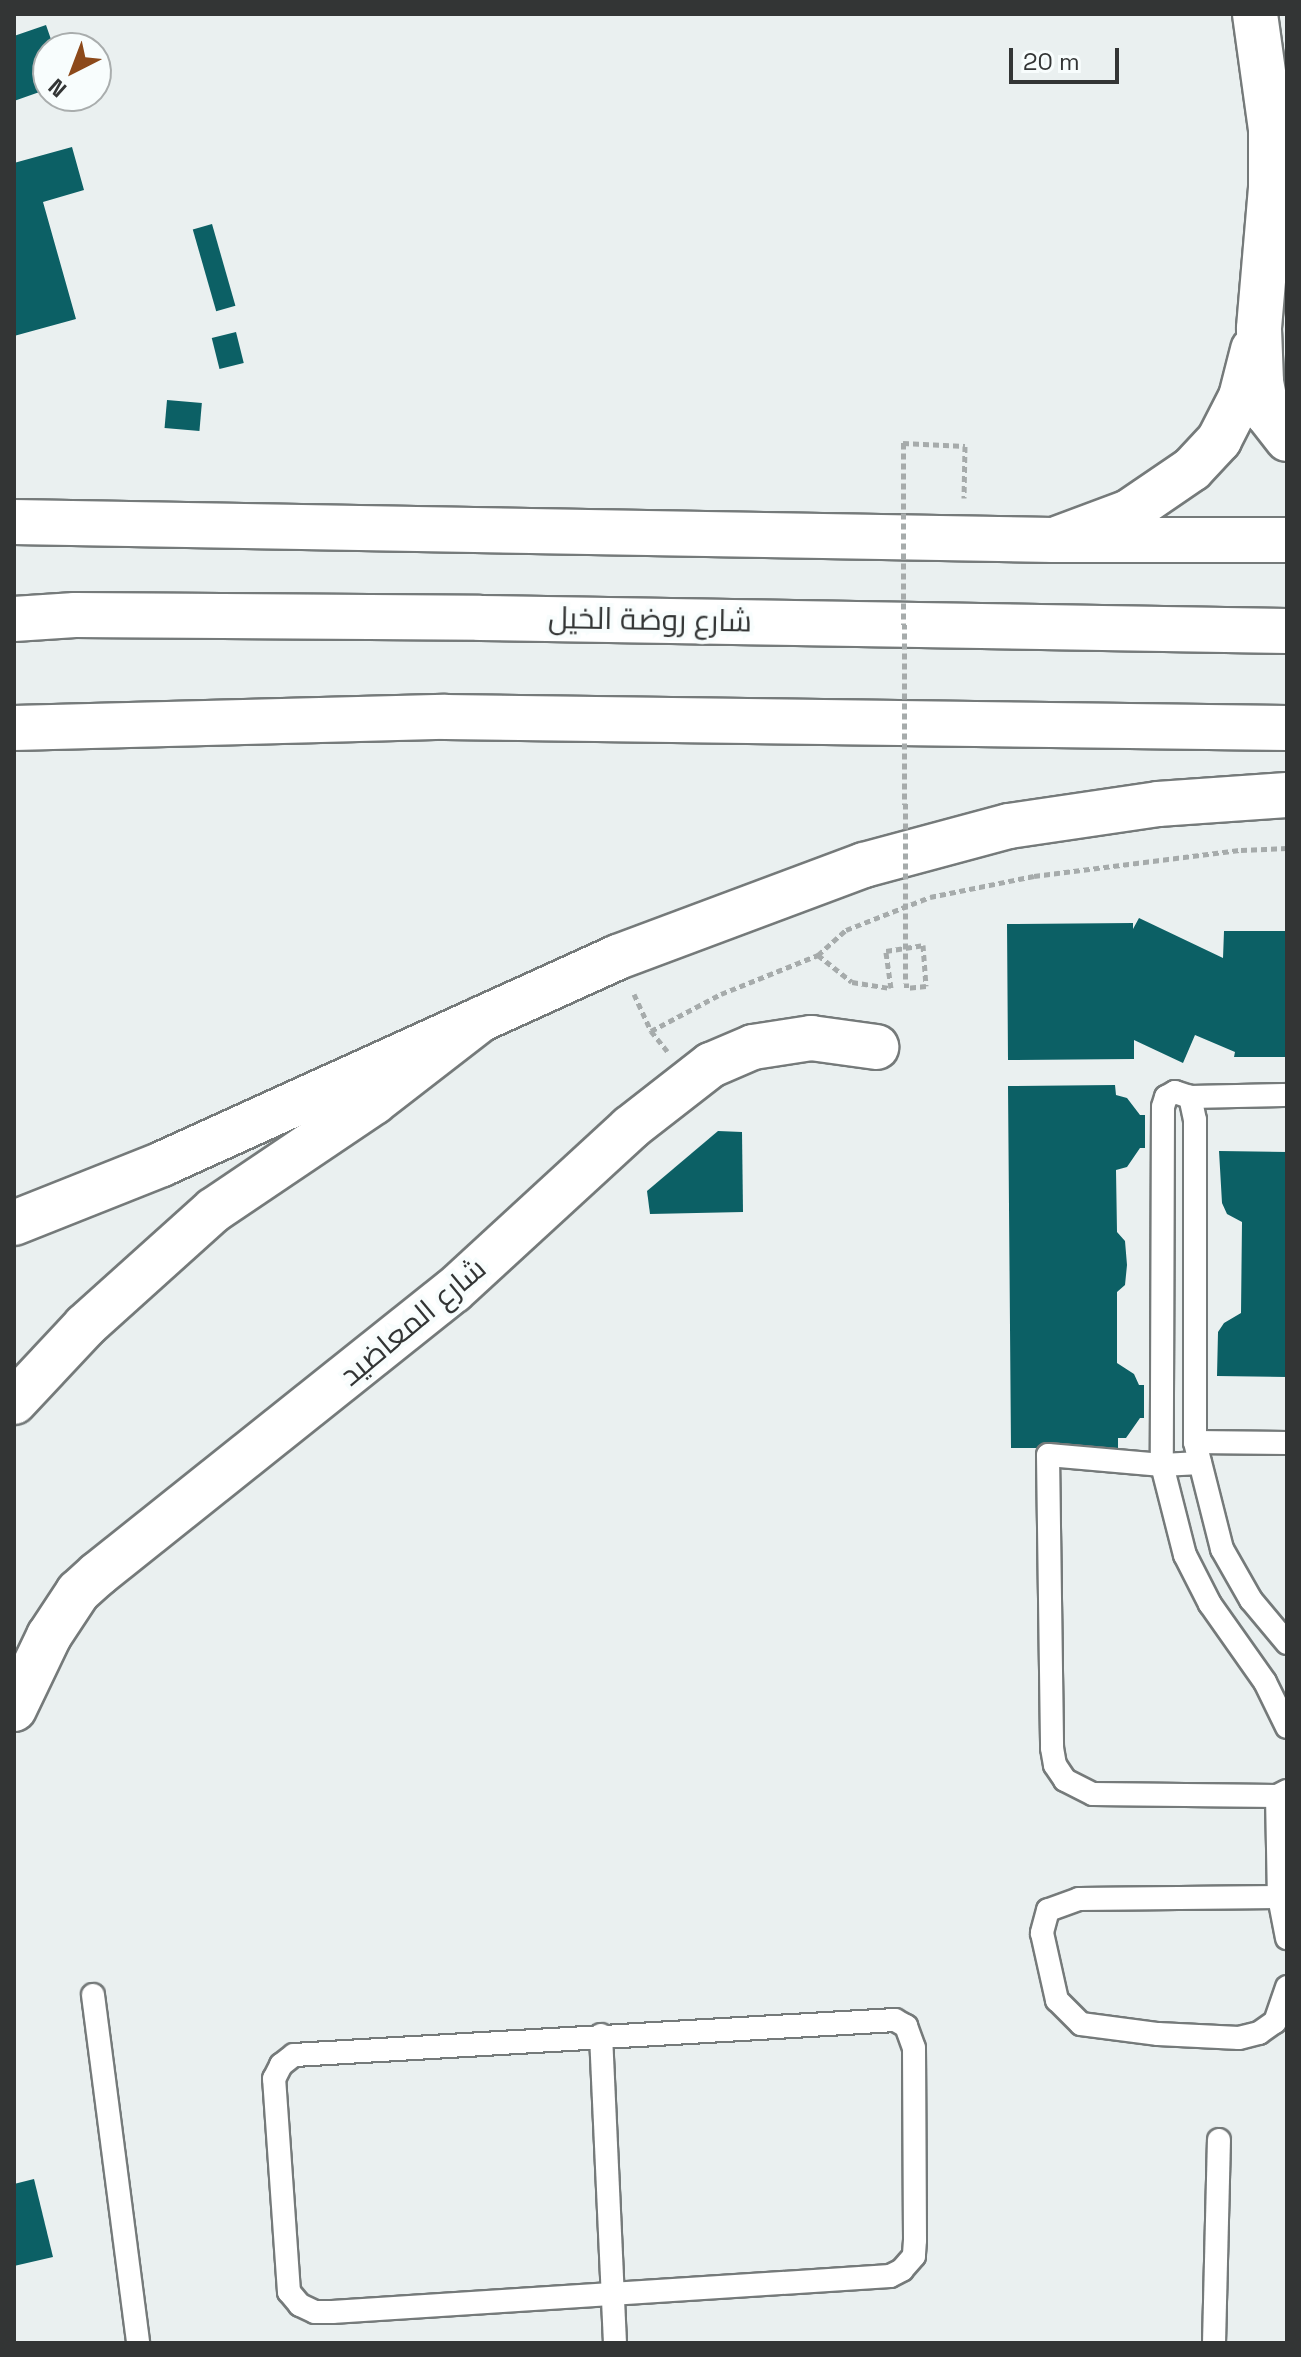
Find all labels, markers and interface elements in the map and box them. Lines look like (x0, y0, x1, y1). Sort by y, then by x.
north arrow (32, 32, 112, 112)
scale bar (1013, 32, 1123, 82)
text: 20 m (1023, 46, 1080, 77)
text: N (42, 73, 72, 104)
street label: شارع روضة الخيل (548, 600, 752, 640)
street label: شارع المعاضيد (333, 1250, 493, 1394)

